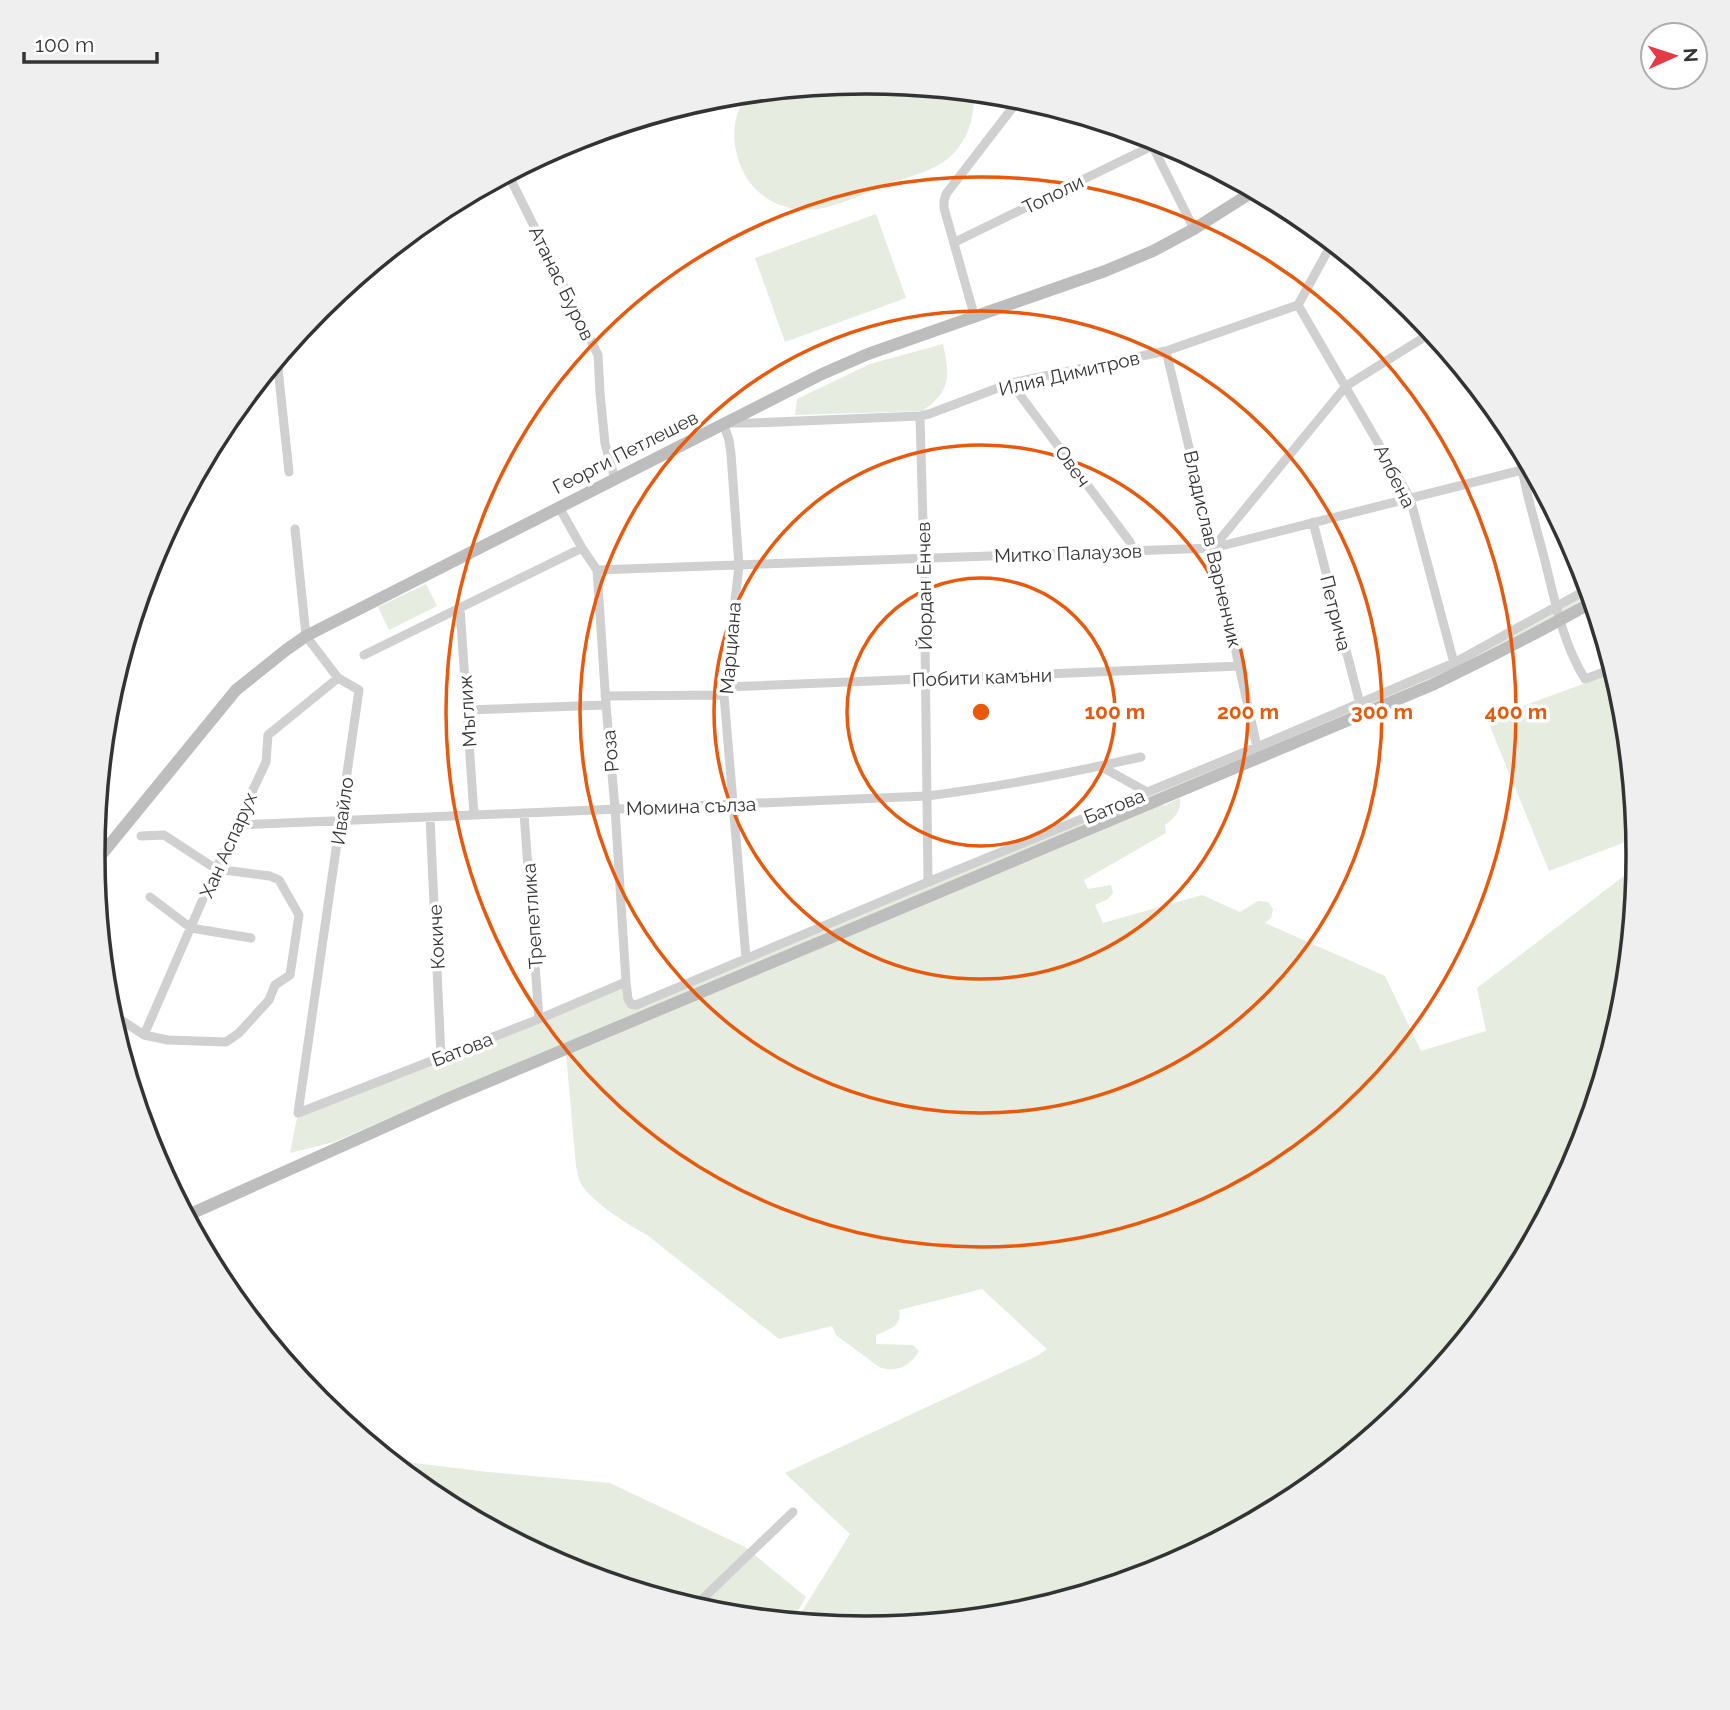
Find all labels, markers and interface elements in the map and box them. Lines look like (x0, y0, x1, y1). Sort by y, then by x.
scale bar (24, 21, 158, 65)
north arrow (1639, 21, 1709, 91)
text: 100 m (35, 32, 94, 57)
text: N (1680, 47, 1702, 63)
street label: Тополи (1019, 170, 1087, 218)
street label: Атанас Буров (525, 222, 599, 344)
street label: Илия Димитров (997, 346, 1141, 400)
street label: Георги Петлешев (549, 406, 701, 498)
street label: Овеч (1051, 441, 1095, 491)
street label: Албена (1370, 441, 1420, 511)
street label: Владислав Варненчик (1180, 448, 1246, 650)
street label: Йордан Енчев (912, 522, 936, 650)
street label: Митко Палаузов (994, 539, 1142, 567)
street label: Петрича (1316, 573, 1356, 653)
street label: Марциана (715, 601, 745, 695)
street label: Побити камъни (912, 664, 1052, 690)
street label: Мъглиж (453, 674, 481, 748)
text: 100 m (1085, 699, 1145, 724)
text: 200 m (1217, 699, 1279, 724)
text: 300 m (1351, 699, 1413, 724)
text: 400 m (1485, 699, 1547, 724)
centre of rings (969, 700, 993, 724)
street label: Роза (597, 729, 623, 773)
street label: Ивайло (326, 776, 358, 846)
street label: Батова (1080, 784, 1148, 828)
street label: Хан Аспарух (195, 789, 261, 901)
street label: Момина сълза (626, 793, 756, 819)
street label: Трепетлика (517, 862, 547, 970)
street label: Кокиче (423, 904, 449, 970)
street label: Батова (428, 1027, 496, 1071)

